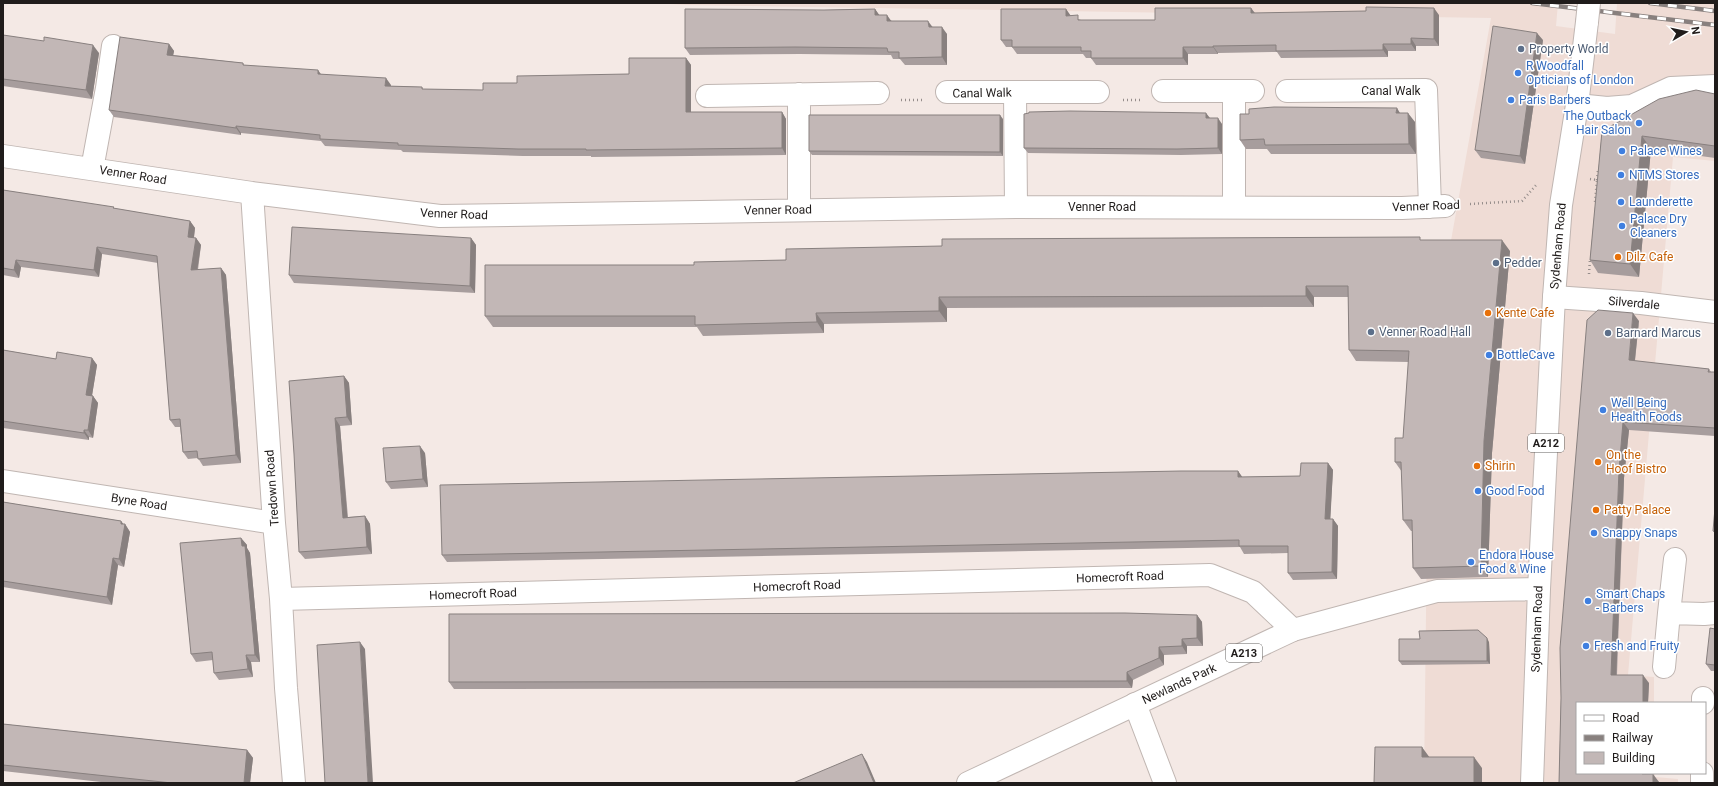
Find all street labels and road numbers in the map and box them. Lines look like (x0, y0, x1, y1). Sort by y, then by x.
street label: Canal Walk (1361, 84, 1422, 98)
street label: Canal Walk (952, 85, 1013, 101)
street label: Venner Road (98, 163, 168, 187)
street label: Venner Road (1392, 198, 1460, 214)
street label: Venner Road (1068, 200, 1136, 214)
street label: Venner Road (744, 202, 812, 218)
street label: Sydenham Road (1547, 202, 1569, 290)
street label: Venner Road (420, 206, 488, 222)
street label: Silverdale (1608, 294, 1660, 312)
road number: A212 (1528, 434, 1564, 452)
street label: Tredown Road (262, 449, 282, 527)
street label: Byne Road (110, 491, 168, 513)
street label: Homecroft Road (1076, 568, 1164, 586)
street label: Homecroft Road (753, 577, 841, 595)
street label: Homecroft Road (429, 585, 517, 603)
street label: Sydenham Road (1528, 585, 1546, 673)
road number: A213 (1226, 644, 1262, 662)
street label: Newlands Park (1140, 660, 1219, 707)

